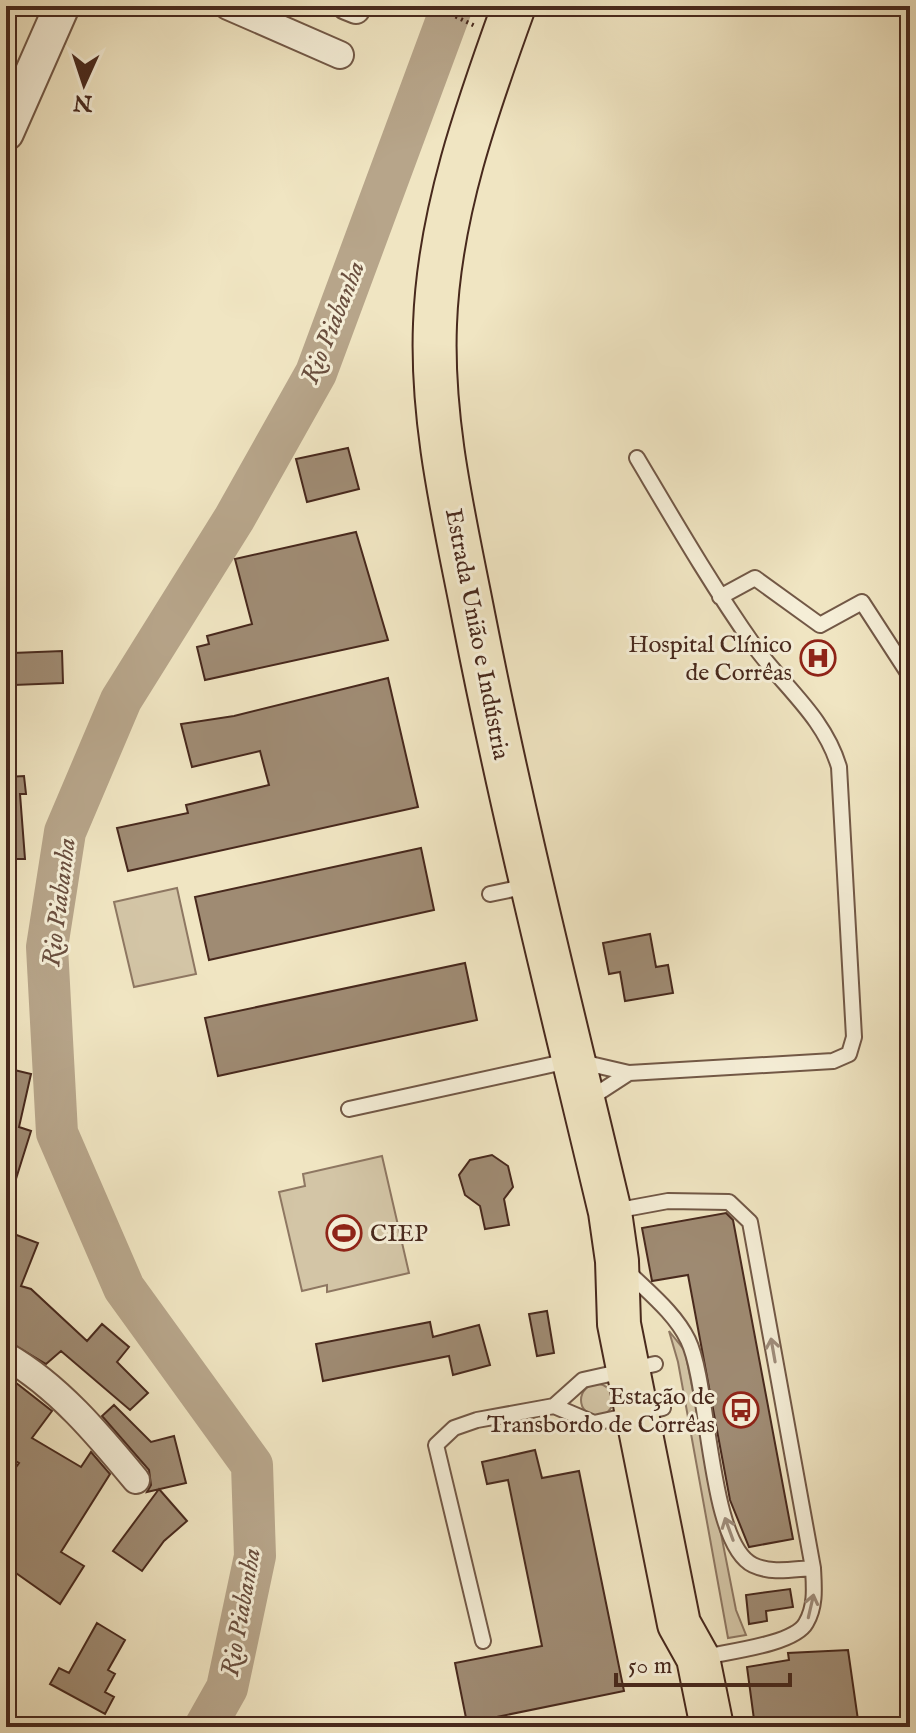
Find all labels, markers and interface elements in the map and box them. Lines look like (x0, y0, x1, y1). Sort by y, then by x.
north arrow (44, 44, 124, 124)
text: N (73, 87, 94, 117)
water label: Rio Piabanha (294, 256, 373, 389)
street label: Estrada União e Indústria (437, 506, 516, 763)
place label: Hospital Clínico de Corrêas (628, 630, 792, 689)
hospital icon: Hospital Clínico de Corrêas (799, 639, 837, 677)
water label: Rio Piabanha (35, 836, 84, 969)
sports icon: CIEP (325, 1214, 363, 1252)
place label: CIEP (370, 1219, 428, 1250)
one-way arrow (765, 1338, 780, 1363)
place label: Estação de Transbordo de Corrêas (487, 1382, 715, 1441)
bus stop icon: Estação de Transbordo de Corrêas (722, 1391, 760, 1429)
one-way arrow (720, 1517, 735, 1542)
water label: Rio Piabanha (214, 1546, 269, 1679)
one-way arrow (804, 1593, 819, 1619)
scale bar (616, 1637, 790, 1687)
text: 50 m (628, 1651, 672, 1682)

